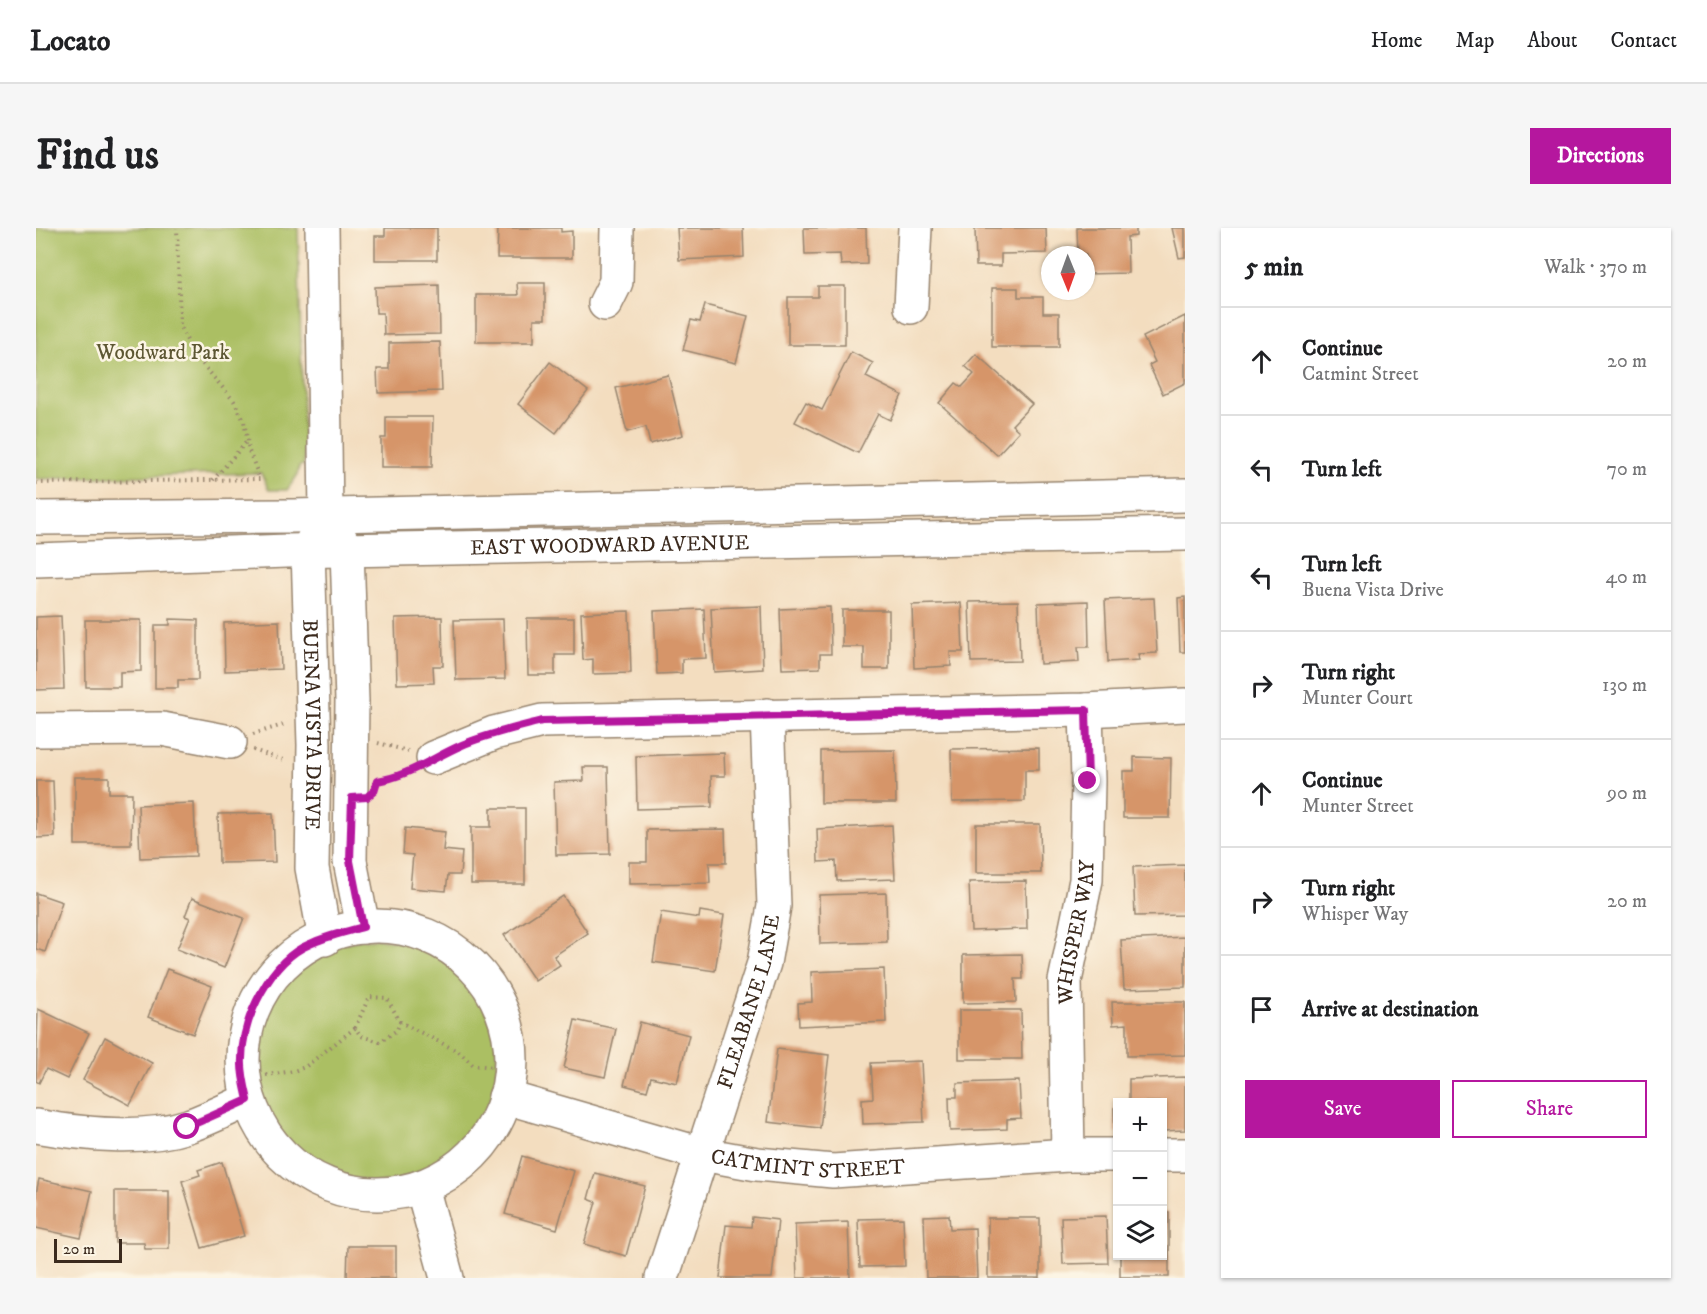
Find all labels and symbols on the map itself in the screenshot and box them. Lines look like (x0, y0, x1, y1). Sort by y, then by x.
north arrow (1041, 246, 1095, 300)
park label: Woodward Park (95, 340, 230, 366)
street label: EAST WOODWARD AVENUE (470, 530, 750, 562)
street label: BUENA VISTA DRIVE (296, 619, 326, 831)
route end (1074, 767, 1100, 793)
street label: WHISPER WAY (1052, 859, 1100, 1006)
street label: FLEABANE LANE (712, 912, 786, 1092)
route start (173, 1113, 199, 1139)
street label: CATMINT STREET (709, 1144, 906, 1185)
scale bar (54, 1236, 122, 1264)

